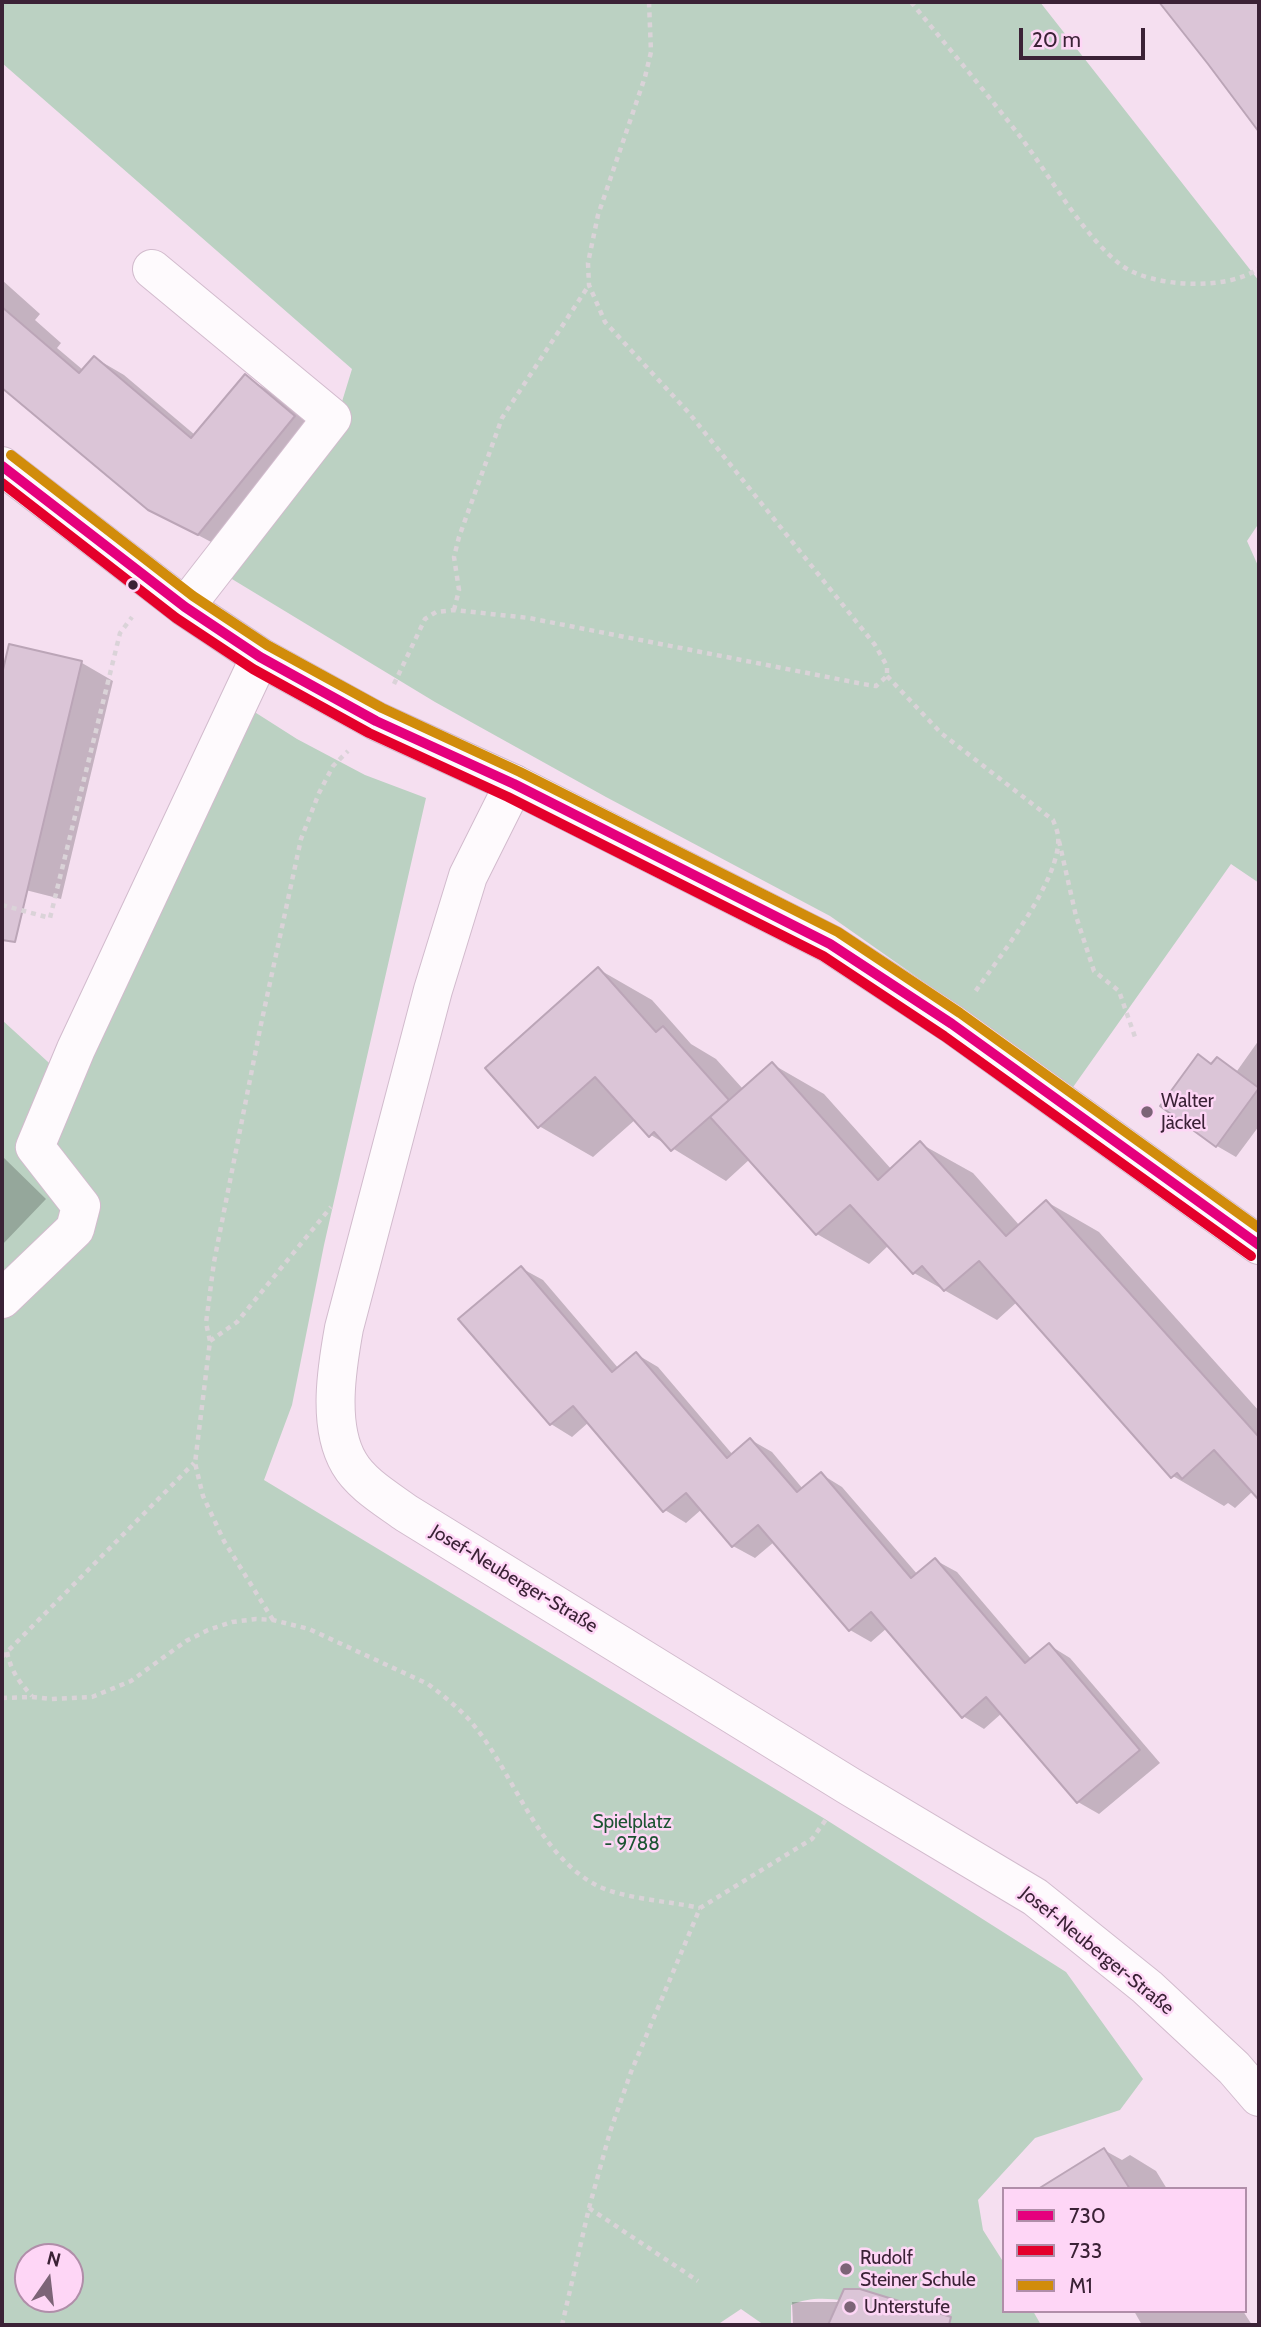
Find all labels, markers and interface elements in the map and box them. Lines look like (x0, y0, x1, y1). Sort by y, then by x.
scale bar (1023, 14, 1149, 58)
text: 20 m (1032, 27, 1081, 52)
unlabelled marker (126, 578, 140, 592)
place label: Walter Jäckel (1161, 1090, 1214, 1134)
marker: Walter Jäckel (1139, 1104, 1155, 1120)
street label: Josef-Neuberger-Straße (426, 1520, 602, 1638)
park label: Spielplatz - 9788 (592, 1811, 672, 1855)
street label: Josef-Neuberger-Straße (1016, 1882, 1178, 2020)
legend (1002, 2187, 1247, 2313)
text: 730 (1069, 2203, 1106, 2228)
text: 733 (1069, 2238, 1102, 2263)
north arrow (14, 2243, 84, 2313)
text: N (44, 2246, 63, 2272)
place label: Rudolf Steiner Schule (860, 2247, 976, 2291)
marker: Rudolf Steiner Schule (838, 2261, 854, 2277)
text: M1 (1069, 2273, 1093, 2298)
place label: Unterstufe (864, 2296, 950, 2318)
marker: Unterstufe (842, 2299, 858, 2315)

